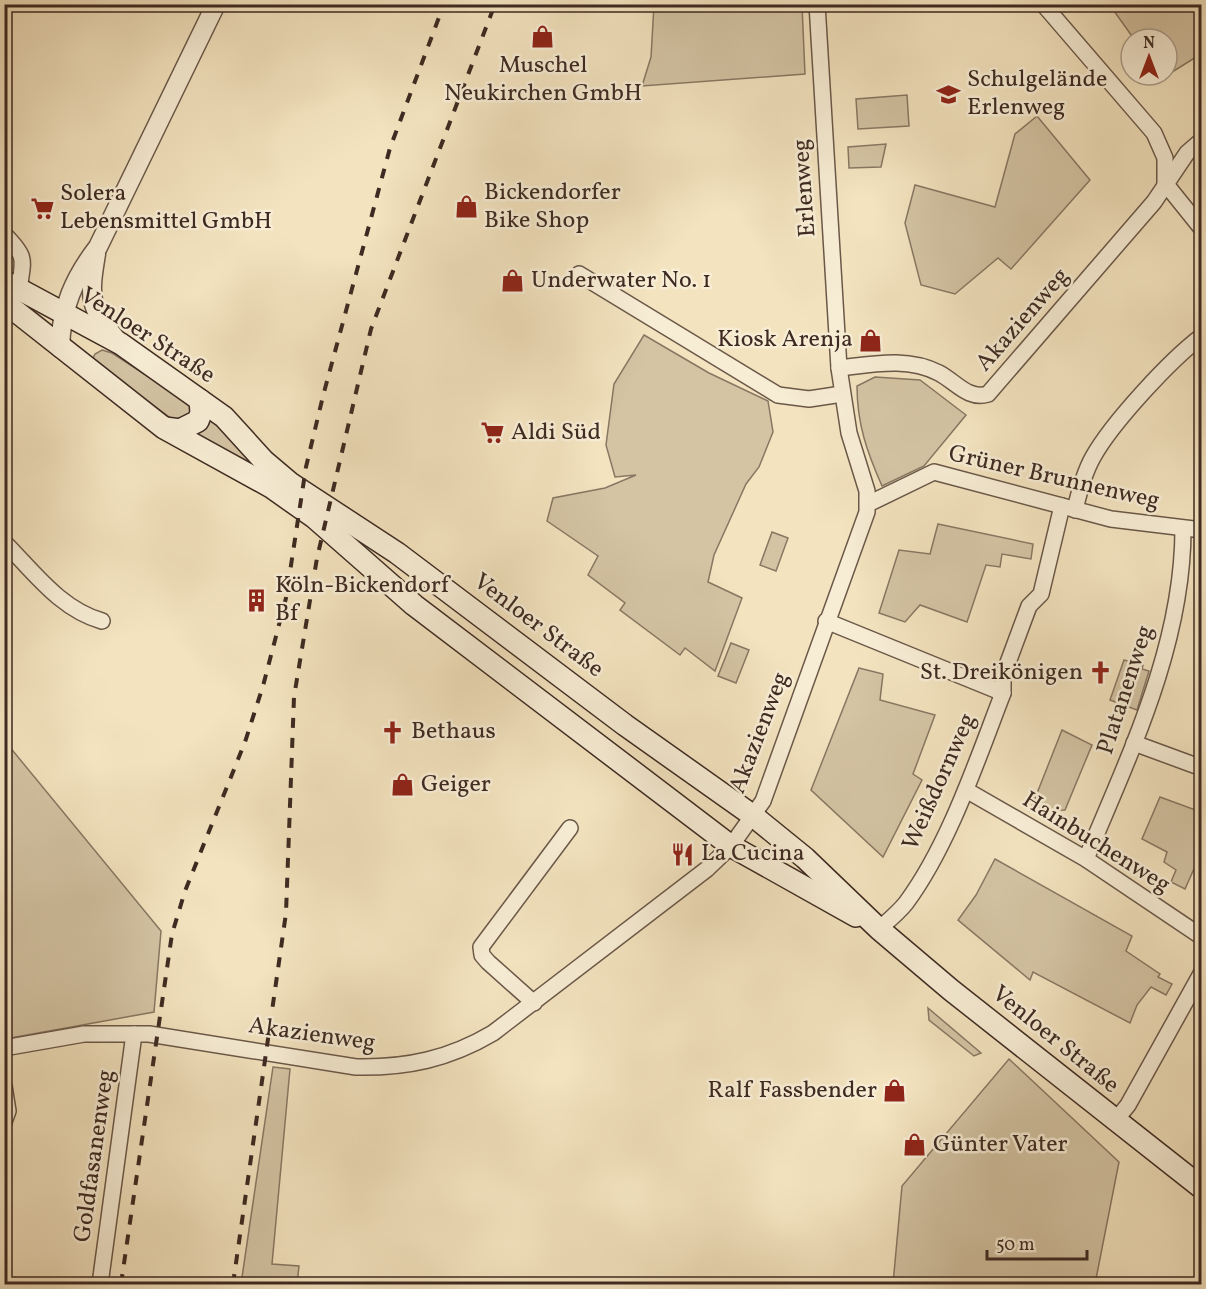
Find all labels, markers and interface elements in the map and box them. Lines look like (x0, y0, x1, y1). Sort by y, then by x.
shop icon: Muschel Neukirchen GmbH (530, 23, 556, 49)
north arrow (1119, 27, 1179, 87)
text: N (1143, 33, 1155, 55)
place label: Muschel Neukirchen GmbH (444, 49, 642, 111)
place label: Schulgelände Erlenweg (967, 63, 1107, 125)
school or university icon: Schulgelände Erlenweg (936, 81, 962, 107)
street label: Erlenweg (785, 138, 825, 238)
place label: Bickendorfer Bike Shop (484, 176, 621, 238)
place label: Solera Lebensmittel GmbH (60, 177, 272, 239)
shop icon: Bickendorfer Bike Shop (453, 194, 479, 220)
supermarket icon: Solera Lebensmittel GmbH (29, 195, 55, 221)
street label: Akazienweg (968, 261, 1078, 379)
place label: Underwater No. 1 (531, 264, 711, 298)
shop icon: Underwater No. 1 (500, 268, 526, 294)
street label: Venloer Straße (73, 279, 221, 393)
place label: Kiosk Arenja (717, 323, 853, 357)
shop icon: Kiosk Arenja (858, 327, 884, 353)
place label: Aldi Süd (511, 416, 601, 450)
supermarket icon: Aldi Süd (480, 420, 506, 446)
street label: Grüner Brunnenweg (945, 437, 1163, 519)
street label: Venloer Straße (466, 566, 610, 686)
place label: Köln-Bickendorf Bf (275, 569, 452, 631)
building icon: Köln-Bickendorf Bf (244, 587, 270, 613)
street label: Platanenweg (1089, 621, 1163, 759)
place label: St. Dreikönigen (920, 656, 1083, 690)
church icon: St. Dreikönigen (1088, 660, 1114, 686)
street label: Akazienweg (721, 667, 799, 799)
street label: Weißdornweg (895, 708, 985, 856)
place label: Bethaus (411, 715, 496, 749)
church icon: Bethaus (380, 719, 406, 745)
place label: Geiger (421, 768, 491, 802)
shop icon: Geiger (390, 772, 416, 798)
street label: Hainbuchenweg (1015, 784, 1177, 902)
place label: La Cucina (701, 837, 805, 871)
restaurant icon: La Cucina (670, 841, 696, 867)
street label: Venloer Straße (984, 978, 1126, 1102)
street label: Akazienweg (246, 1009, 378, 1061)
street label: Goldfasanenweg (66, 1067, 124, 1245)
place label: Ralf Fassbender (707, 1074, 877, 1108)
shop icon: Ralf Fassbender (882, 1078, 908, 1104)
place label: Günter Vater (933, 1128, 1068, 1162)
shop icon: Günter Vater (902, 1132, 928, 1158)
scale bar (987, 1223, 1088, 1261)
text: 50 m (996, 1233, 1035, 1258)

